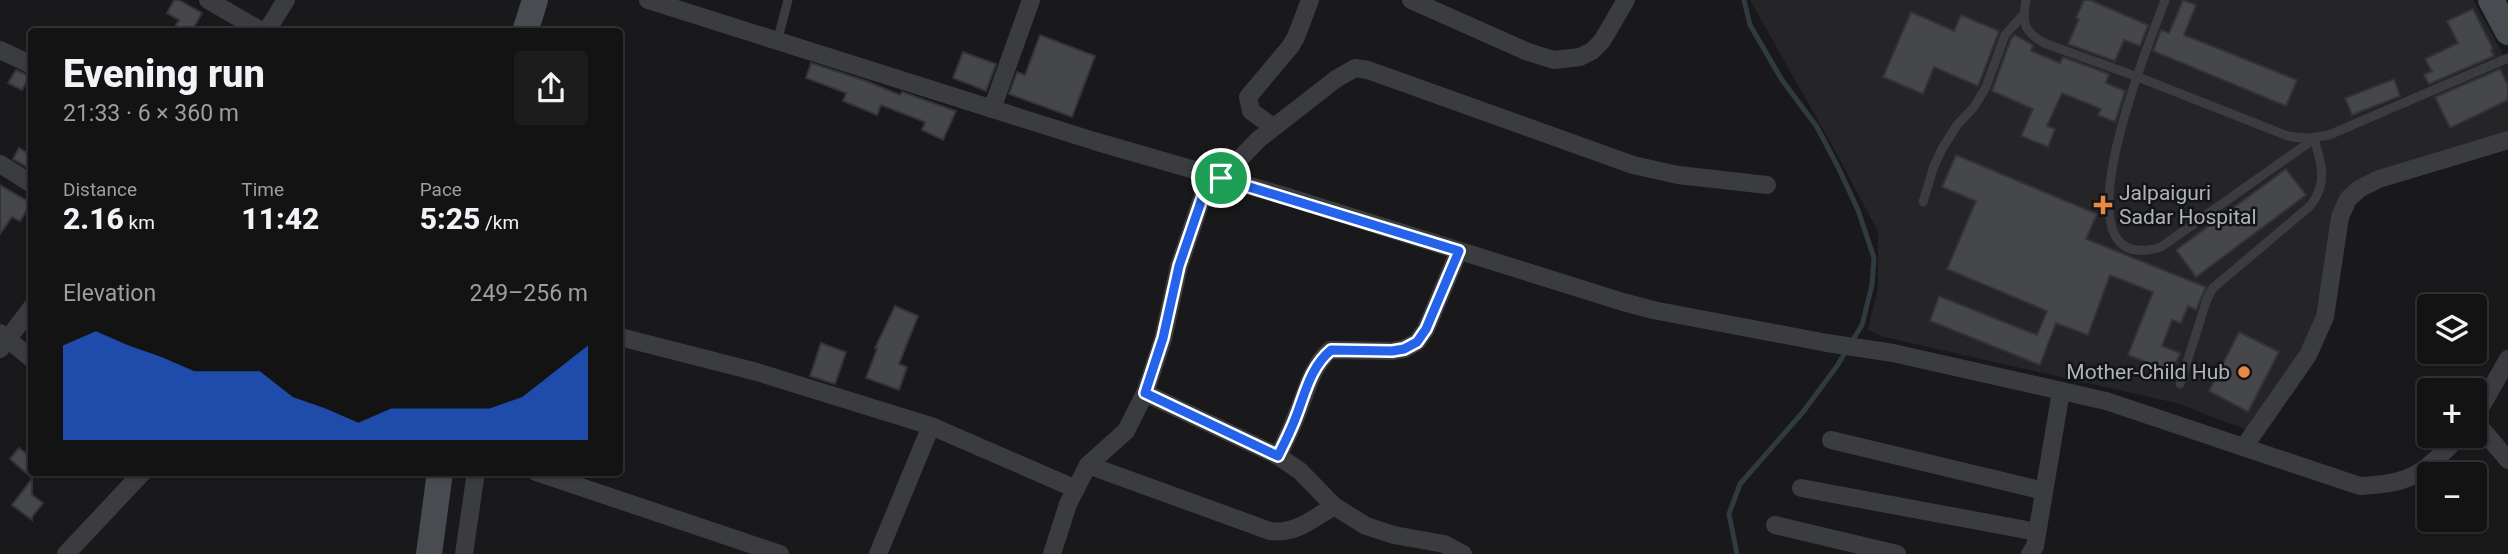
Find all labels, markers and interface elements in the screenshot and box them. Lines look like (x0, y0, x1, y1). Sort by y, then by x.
button: share (514, 51, 588, 125)
text: Evening run (63, 52, 265, 96)
text: 21:33 · 6 × 360 m (63, 100, 239, 127)
pin (1191, 148, 1251, 208)
icon: arrive (1202, 159, 1240, 197)
text: Distance (63, 178, 137, 201)
text: Time (241, 178, 284, 201)
text: Pace (420, 178, 462, 201)
place label: Jalpaiguri Sadar Hospital (2119, 181, 2257, 229)
marker: Jalpaiguri Sadar Hospital (2093, 195, 2113, 215)
text: 2.16 (63, 201, 124, 236)
text: 11:42 (241, 201, 319, 236)
text: 5:25 (420, 201, 480, 236)
text: km (124, 211, 155, 234)
text: /km (480, 211, 519, 234)
text: Elevation (63, 280, 156, 307)
text: 249–256 m (469, 280, 588, 307)
map controls (2417, 294, 2487, 532)
button: layers (2417, 294, 2487, 364)
place label: Mother-Child Hub (2066, 360, 2230, 384)
marker: Mother-Child Hub (2236, 364, 2252, 380)
button: + (2417, 378, 2487, 448)
button: − (2417, 462, 2487, 532)

